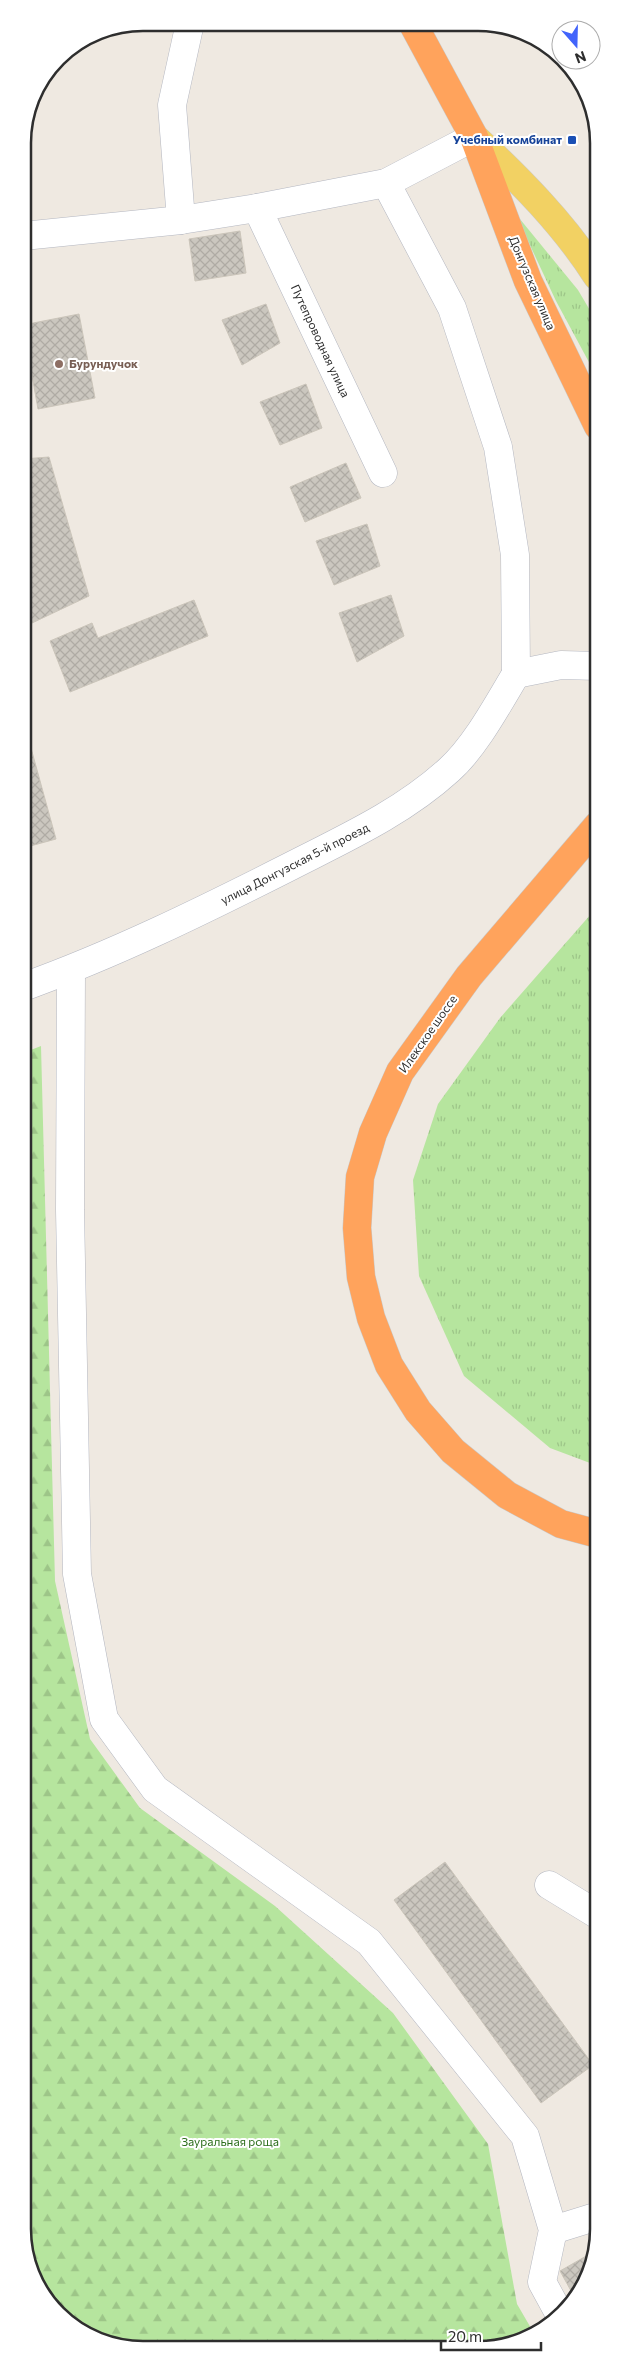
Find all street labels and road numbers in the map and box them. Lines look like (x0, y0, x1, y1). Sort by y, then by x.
street label: Донгузская улица (507, 234, 559, 332)
street label: Путепроводная улица (289, 282, 353, 399)
street label: улица Донгузская 5-й проезд (218, 820, 371, 907)
street label: Илекское шоссе (395, 992, 459, 1075)

